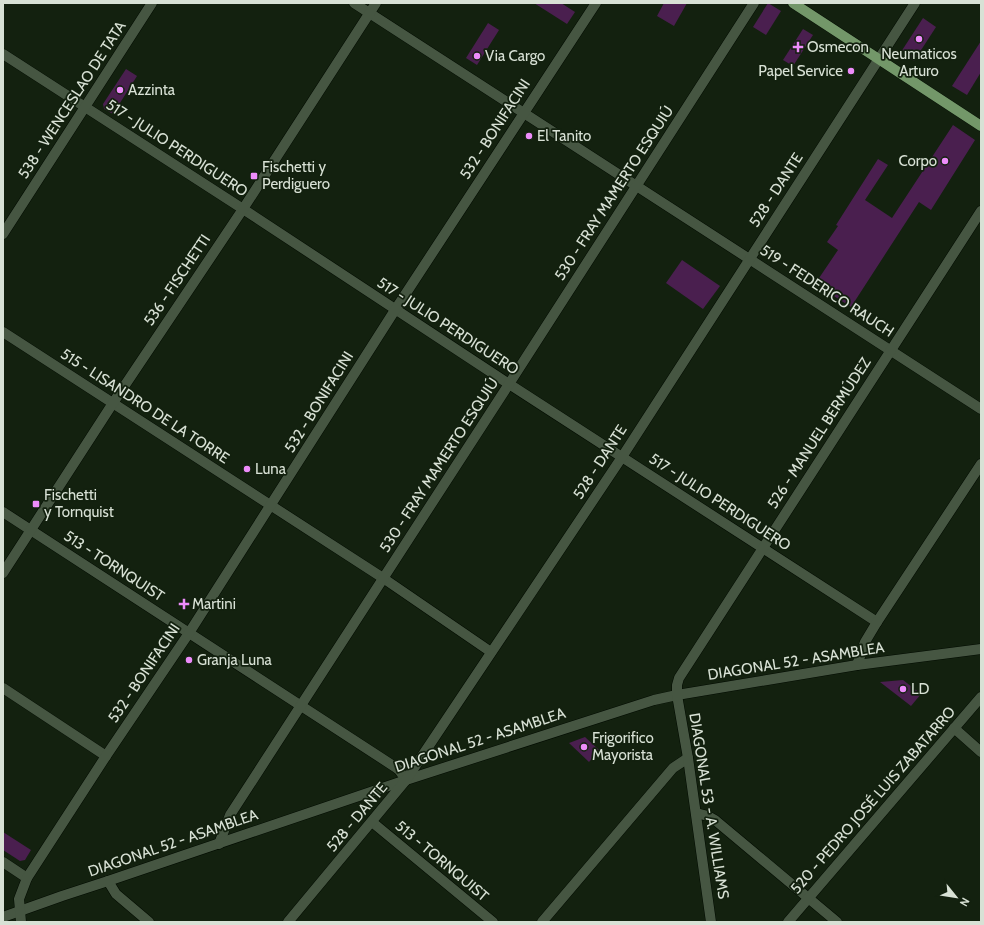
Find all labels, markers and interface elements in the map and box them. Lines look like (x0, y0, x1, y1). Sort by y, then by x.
street label: 538 - WENCESLAO DE TATA (14, 17, 130, 182)
marker: Neumaticos Arturo (914, 34, 924, 44)
place label: Osmecon (807, 38, 869, 56)
marker: Osmecon (792, 41, 804, 53)
place label: Neumaticos Arturo (881, 45, 957, 80)
place label: Via Cargo (485, 47, 545, 65)
marker: Via Cargo (472, 51, 482, 61)
place label: Papel Service (758, 62, 843, 80)
marker: Papel Service (846, 66, 856, 76)
street label: 532 - BONIFACINI (456, 76, 534, 182)
place label: Azzinta (128, 81, 176, 99)
marker: Azzinta (115, 85, 125, 95)
street label: 517 - JULIO PERDIGUERO (103, 95, 251, 201)
street label: 530 - FRAY MAMERTO ESQUIÚ (550, 102, 677, 284)
place label: El Tanito (537, 127, 591, 145)
marker: El Tanito (524, 131, 534, 141)
street label: 528 - DANTE (745, 149, 807, 231)
place label: Corpo (898, 152, 937, 170)
marker: Corpo (940, 156, 950, 166)
place label: Fischetti y Perdiguero (262, 158, 330, 193)
marker: Fischetti y Perdiguero (249, 171, 259, 181)
street label: 536 - FISCHETTI (140, 231, 214, 329)
street label: 519 - FEDERICO RAUCH (757, 241, 897, 341)
street label: 517 - JULIO PERDIGUERO (374, 273, 522, 379)
street label: 515 - LISANDRO DE LA TORRE (57, 345, 233, 467)
street label: 532 - BONIFACINI (281, 348, 357, 456)
street label: 526 - MANUEL BERMÚDEZ (763, 353, 875, 512)
street label: 530 - FRAY MAMERTO ESQUIÚ (375, 374, 502, 556)
street label: 528 - DANTE (569, 421, 631, 503)
street label: 517 - JULIO PERDIGUERO (646, 449, 794, 555)
place label: Luna (255, 460, 287, 478)
marker: Luna (242, 464, 252, 474)
place label: Fischetti y Tornquist (44, 486, 114, 521)
marker: Fischetti y Tornquist (31, 499, 41, 509)
street label: 513 - TORNQUIST (60, 527, 168, 605)
place label: Martini (192, 595, 236, 613)
marker: Martini (179, 599, 189, 609)
street label: 532 - BONIFACINI (104, 620, 184, 726)
street label: DIAGONAL 52 - ASAMBLEA (706, 638, 886, 684)
place label: Granja Luna (197, 651, 273, 669)
marker: Granja Luna (184, 655, 194, 665)
place label: LD (911, 680, 930, 698)
marker: LD (898, 684, 908, 694)
street label: 520 - PEDRO JOSÉ LUIS ZABATARRO (786, 702, 959, 897)
street label: DIAGONAL 52 - ASAMBLEA (392, 704, 568, 776)
street label: DIAGONAL 53 - A. WILLIAMS (685, 712, 733, 901)
place label: Frigorifico Mayorista (592, 729, 654, 764)
marker: Frigorifico Mayorista (579, 742, 589, 752)
street label: 528 - DANTE (323, 779, 391, 855)
street label: DIAGONAL 52 - ASAMBLEA (86, 805, 261, 881)
street label: 513 - TORNQUIST (392, 817, 492, 905)
north arrow (936, 877, 976, 917)
text: N (957, 895, 973, 909)

